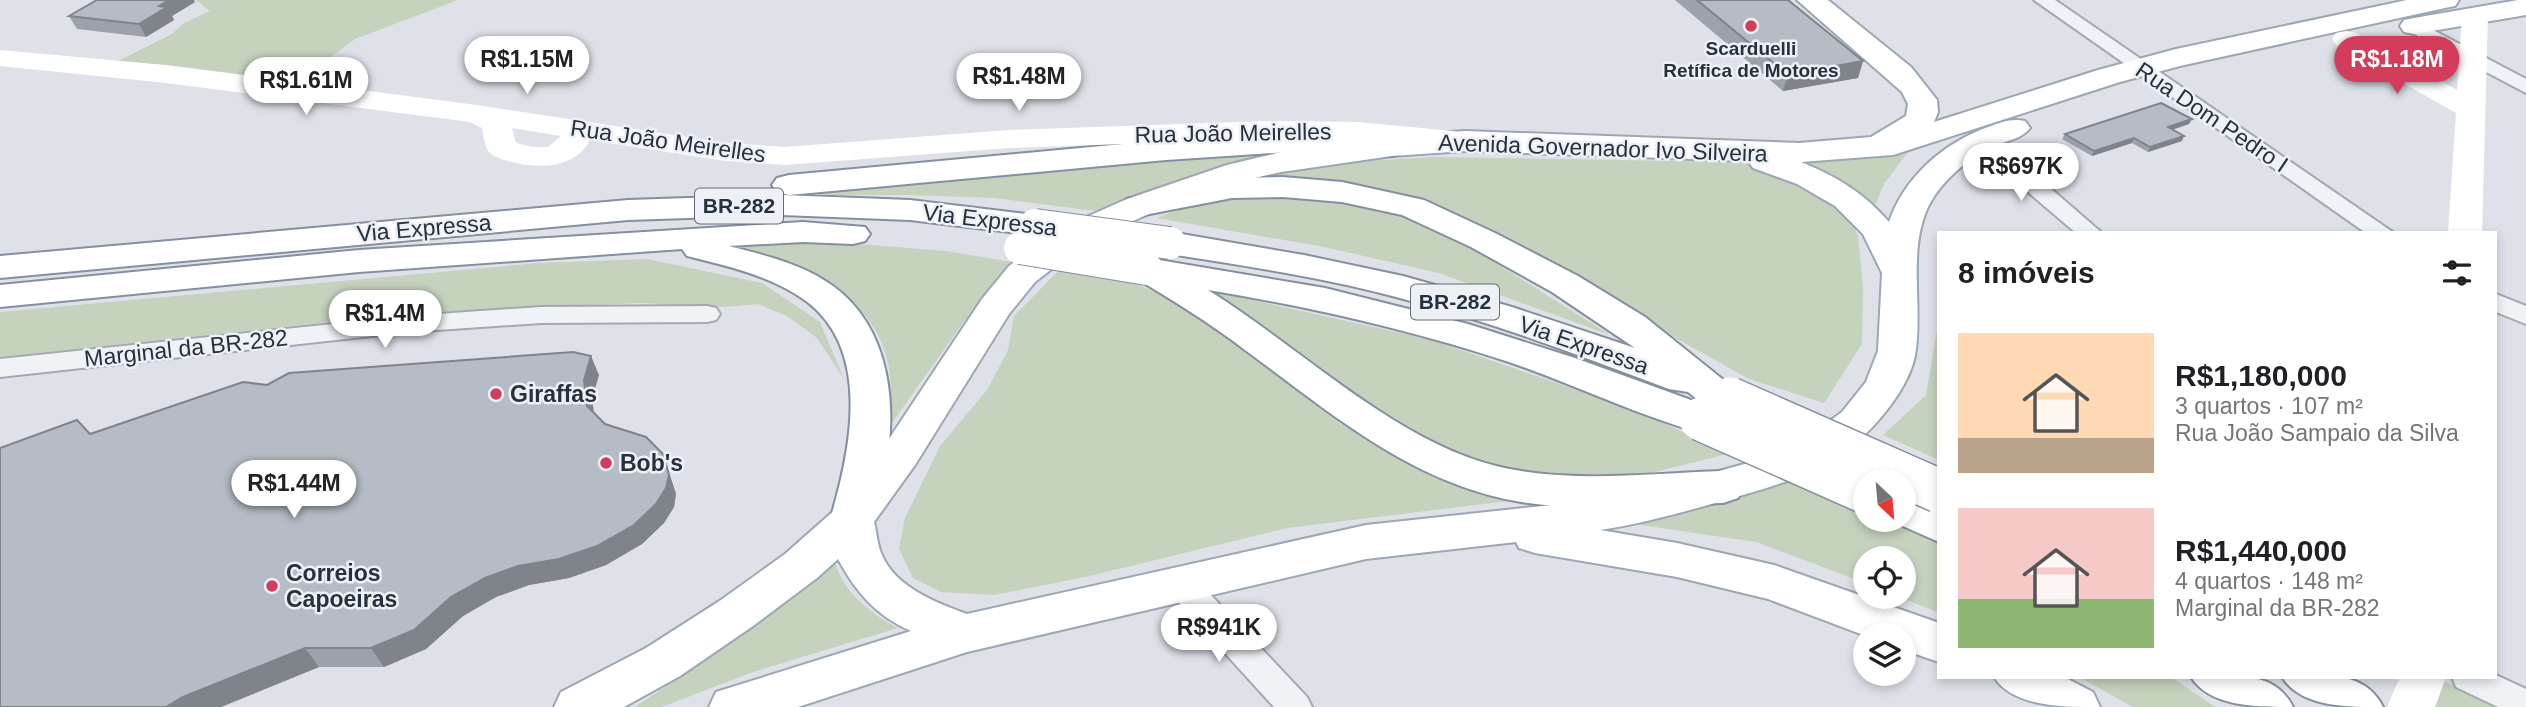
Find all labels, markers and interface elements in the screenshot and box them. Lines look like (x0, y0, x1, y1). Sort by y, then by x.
marker: Scarduelli Retífica de Motores (1743, 18, 1759, 34)
pin: R$1.15M (462, 36, 592, 96)
pin: R$1.18M (2332, 36, 2462, 96)
place label: Scarduelli Retífica de Motores (1663, 38, 1839, 81)
text: R$1.15M (480, 46, 574, 72)
text: R$1.18M (2350, 46, 2444, 72)
pin: R$1.48M (954, 54, 1084, 113)
street label: Rua Dom Pedro I (2131, 57, 2293, 177)
pin: R$1.61M (241, 58, 371, 117)
text: R$1.48M (972, 63, 1066, 89)
text: R$1.61M (259, 67, 353, 93)
street label: Rua João Meirelles (569, 114, 767, 168)
street label: Rua João Meirelles (1134, 118, 1332, 148)
street label: Avenida Governador Ivo Silveira (1438, 129, 1768, 167)
pin: R$697K (1964, 144, 2078, 203)
text: R$697K (1979, 153, 2063, 179)
road number: BR-282 (695, 188, 783, 224)
street label: Via Expressa (921, 199, 1059, 241)
street label: Via Expressa (356, 209, 493, 247)
icon: filters (2438, 254, 2476, 292)
text: 8 imóveis (1958, 256, 2095, 289)
road number: BR-282 (1411, 284, 1499, 320)
pin: R$1.4M (328, 290, 442, 350)
text: R$1.4M (345, 300, 425, 326)
street label: Via Expressa (1516, 311, 1652, 379)
street label: Marginal da BR-282 (83, 324, 289, 372)
text: R$1,180,000 (2175, 359, 2347, 392)
icon: home (2014, 361, 2098, 445)
place label: Giraffas (510, 381, 597, 407)
marker: Giraffas (488, 386, 504, 402)
text: 3 quartos · 107 m² (2175, 393, 2363, 419)
text: Rua João Sampaio da Silva (2175, 420, 2459, 446)
place label: Bob's (620, 450, 683, 476)
marker: Bob's (598, 455, 614, 471)
pin: R$1.44M (229, 461, 359, 520)
north arrow (1853, 469, 1916, 532)
map controls (1853, 469, 1916, 686)
text: R$1.44M (247, 470, 341, 496)
text: R$1,440,000 (2175, 534, 2347, 567)
icon: home (2014, 536, 2098, 620)
button: locate (1853, 546, 1916, 609)
place label: Correios Capoeiras (286, 560, 397, 612)
text: 4 quartos · 148 m² (2175, 568, 2363, 594)
marker: Correios Capoeiras (264, 578, 280, 594)
text: Marginal da BR-282 (2175, 595, 2380, 621)
pin: R$941K (1162, 604, 1276, 664)
text: R$941K (1177, 614, 1261, 640)
button: layers (1853, 623, 1916, 686)

